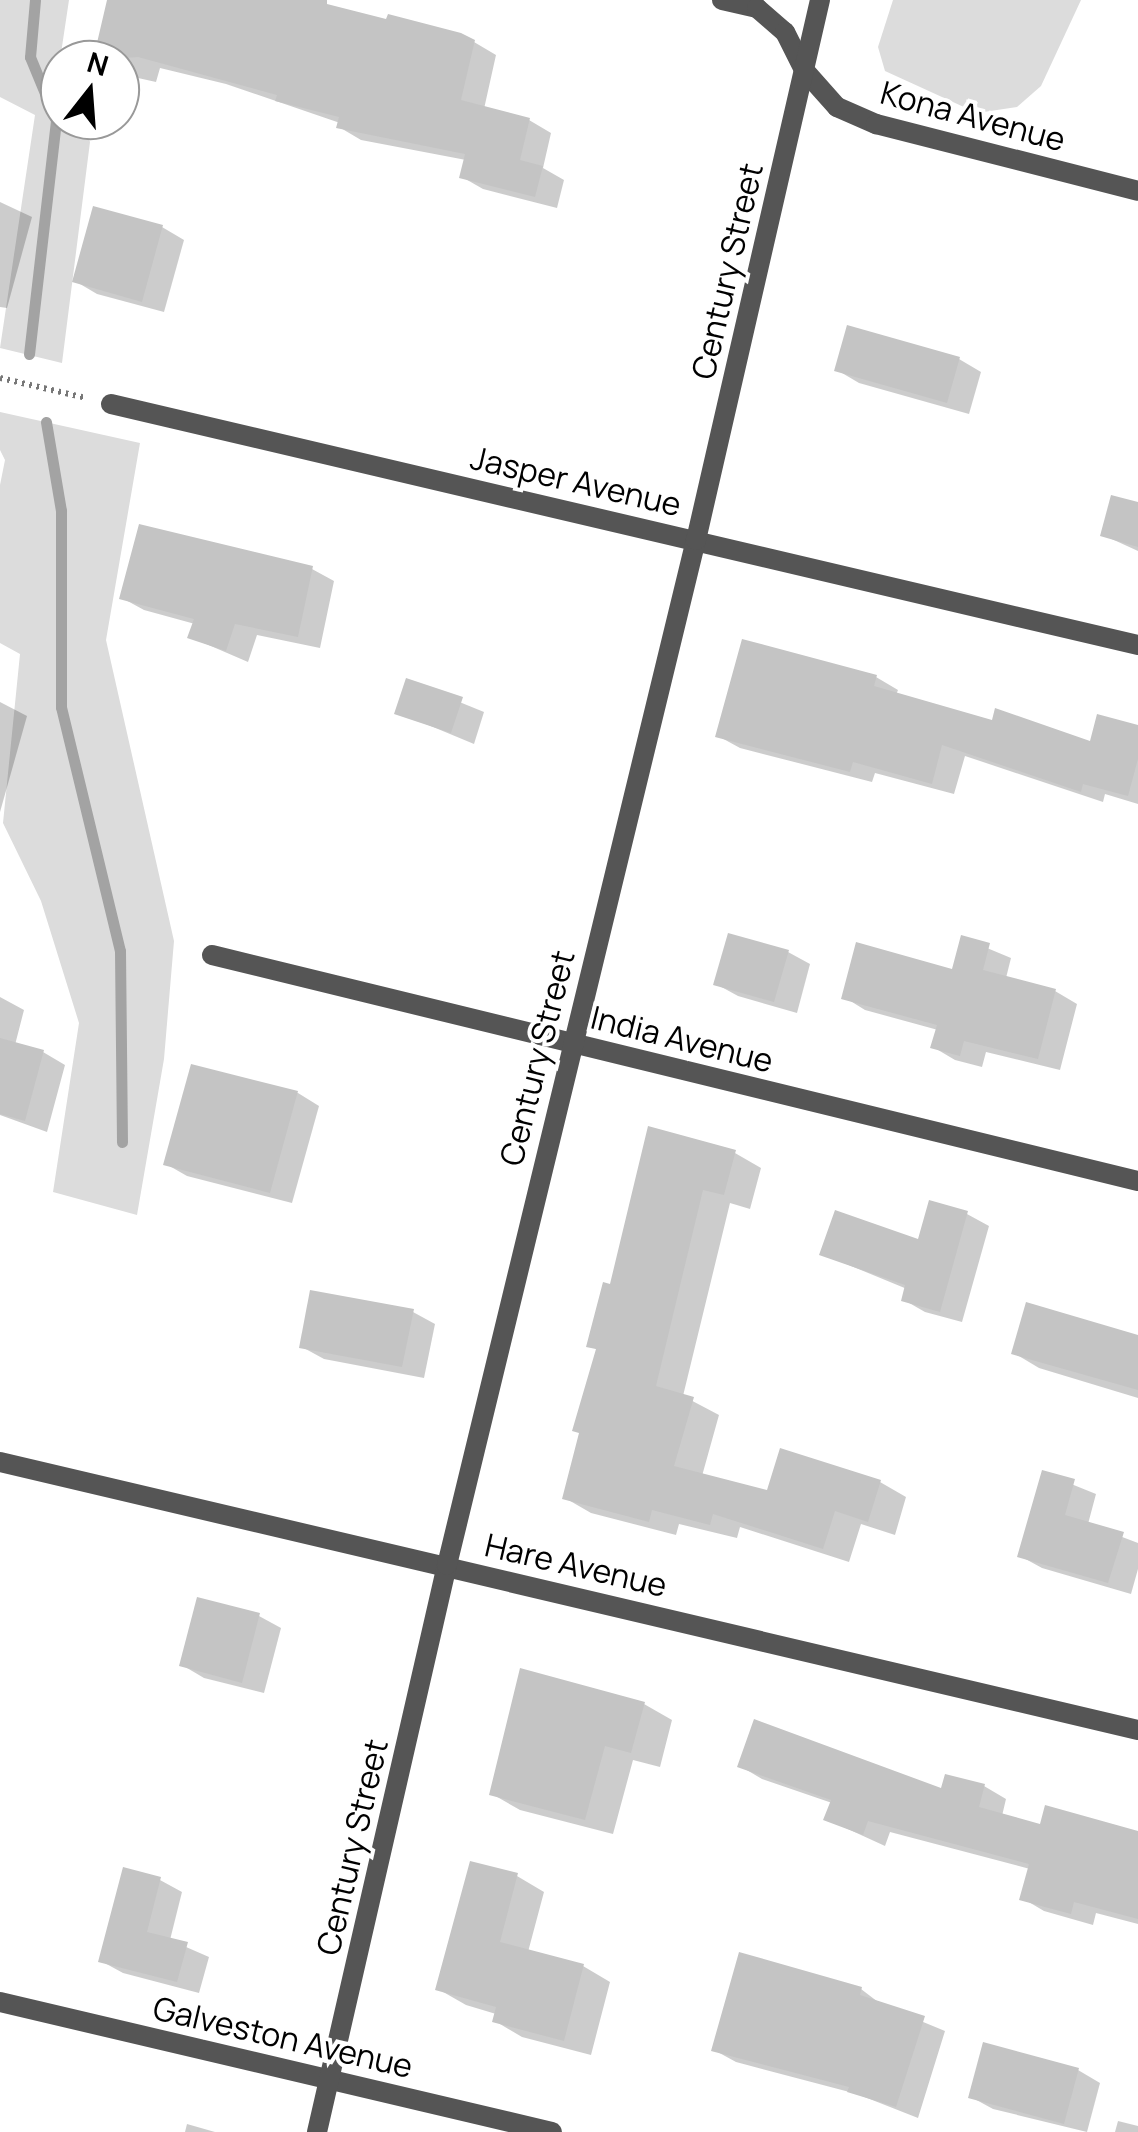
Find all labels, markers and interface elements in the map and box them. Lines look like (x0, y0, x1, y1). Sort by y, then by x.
north arrow (40, 40, 140, 140)
text: N (83, 42, 113, 84)
street label: Kona Avenue (877, 73, 1069, 159)
street label: Century Street (683, 159, 771, 383)
street label: Jasper Avenue (467, 438, 685, 524)
street label: Century Street (492, 946, 582, 1170)
street label: India Avenue (587, 998, 777, 1080)
street label: Hare Avenue (481, 1525, 671, 1605)
street label: Century Street (308, 1735, 396, 1959)
street label: Galveston Avenue (150, 1988, 416, 2086)

